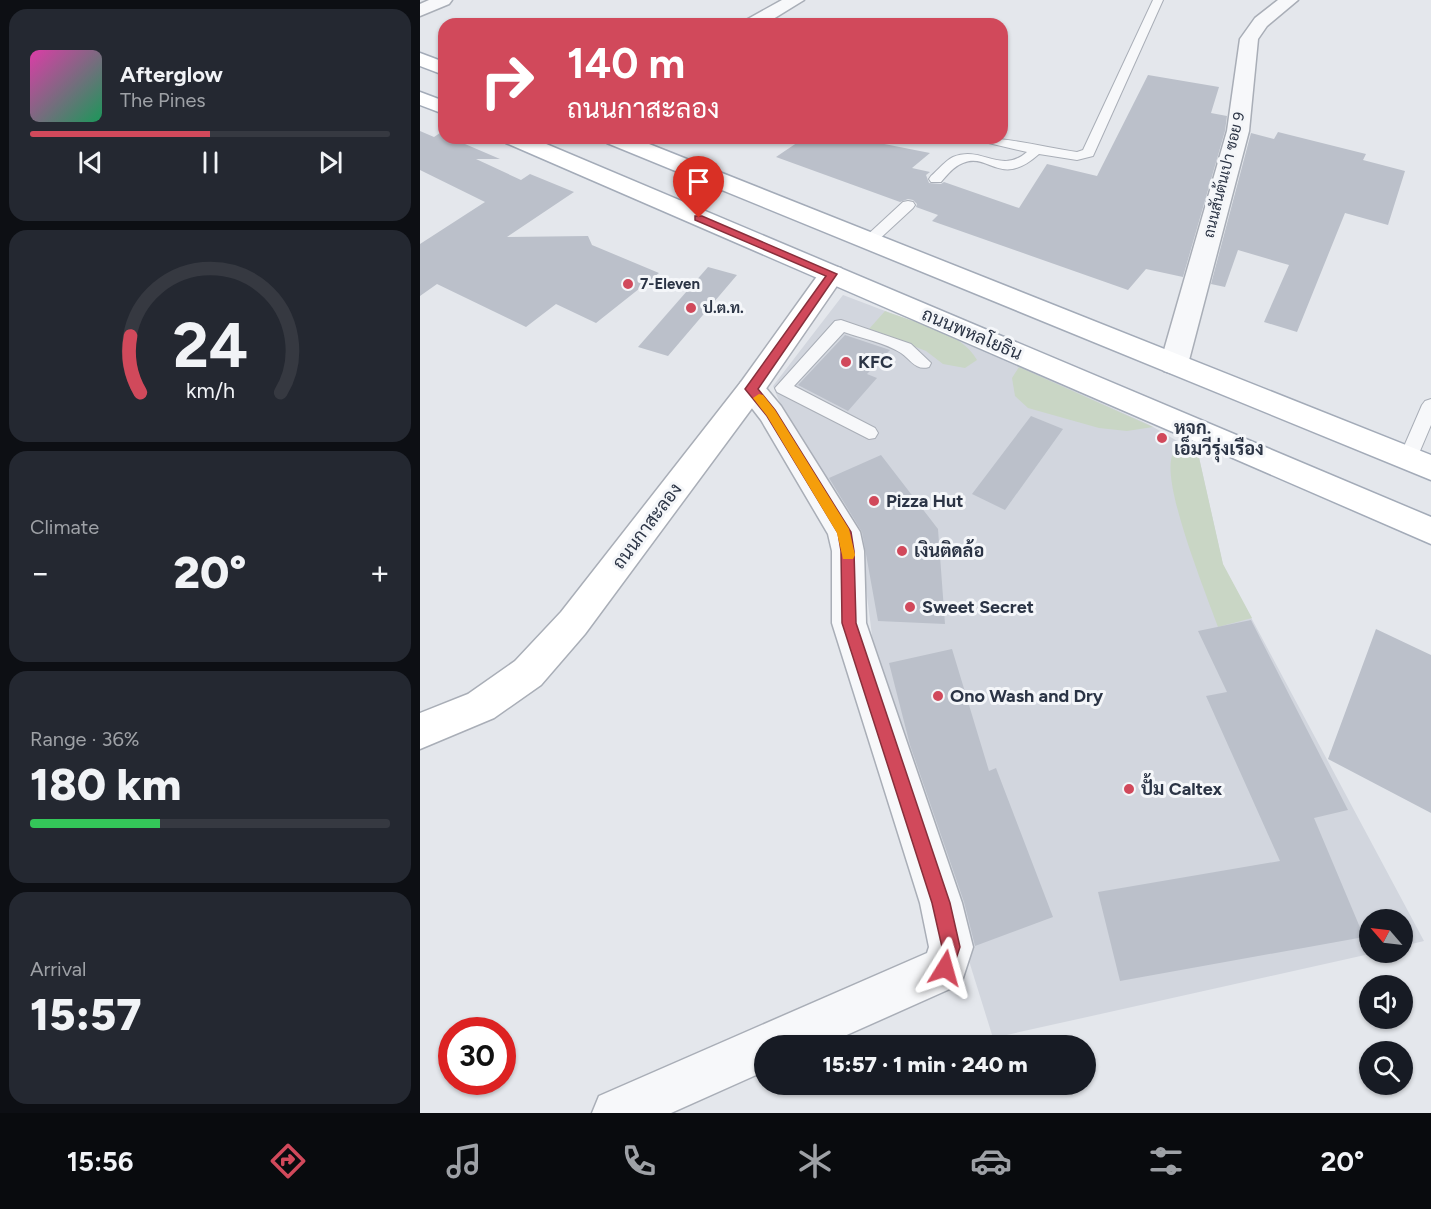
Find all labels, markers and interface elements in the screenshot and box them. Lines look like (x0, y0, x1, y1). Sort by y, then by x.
text: 140 m (567, 38, 685, 89)
icon: right (468, 42, 546, 120)
text: Afterglow (120, 61, 223, 88)
text: The Pines (120, 88, 206, 112)
text: ถนนกาสะลอง (567, 92, 720, 125)
street label: ถนนสันต้นเปา ซอย 9 (1199, 110, 1248, 240)
icon: previous (74, 146, 107, 179)
icon: pause (194, 146, 227, 179)
icon: next (314, 146, 347, 179)
pin (673, 156, 724, 218)
icon: arrive (682, 165, 715, 198)
place label: 7-Eleven (640, 275, 700, 293)
marker: 7-Eleven (621, 277, 635, 291)
place label: ป.ต.ท. (703, 299, 744, 317)
marker: ป.ต.ท. (684, 301, 698, 315)
street label: ถนนพหลโยธิน (919, 301, 1026, 365)
text: 24 (172, 308, 248, 383)
place label: KFC (858, 351, 893, 373)
marker: KFC (839, 355, 853, 369)
text: km/h (186, 378, 234, 403)
place label: หจก. เอ็มวีรุ่งเรือง (1174, 417, 1264, 463)
marker: หจก. เอ็มวีรุ่งเรือง (1155, 431, 1169, 445)
street label: ถนนกาสะลอง (608, 479, 686, 573)
place label: Pizza Hut (886, 490, 964, 512)
marker: Pizza Hut (867, 494, 881, 508)
text: Climate (30, 515, 99, 539)
place label: เงินติดล้อ (914, 539, 984, 562)
marker: เงินติดล้อ (895, 544, 909, 558)
text: 20° (173, 545, 247, 599)
text: − (30, 553, 51, 592)
text: + (369, 553, 390, 592)
place label: Sweet Secret (922, 596, 1034, 618)
marker: Sweet Secret (903, 600, 917, 614)
place label: Ono Wash and Dry (950, 685, 1104, 707)
marker: Ono Wash and Dry (931, 689, 945, 703)
text: Range · 36% (30, 727, 139, 751)
text: 180 km (30, 757, 181, 811)
place label: ปั้ม Caltex (1141, 773, 1222, 800)
marker: ปั้ม Caltex (1122, 782, 1136, 796)
north arrow (1359, 909, 1413, 963)
map controls (1359, 909, 1413, 1095)
position arrow (913, 936, 977, 1000)
text: Arrival (30, 957, 86, 981)
button: sound (1359, 975, 1413, 1029)
text: 15:57 (30, 987, 142, 1041)
speed limit sign: 30 (438, 1017, 516, 1095)
button: search (1359, 1041, 1413, 1095)
text: 15:57 · 1 min · 240 m (822, 1051, 1028, 1078)
icon: directions (267, 1140, 309, 1182)
icon: music (443, 1140, 485, 1182)
icon: phone (618, 1140, 660, 1182)
icon: climate (794, 1140, 836, 1182)
icon: car (970, 1140, 1012, 1182)
icon: filters (1145, 1140, 1187, 1182)
text: 15:56 (67, 1145, 133, 1178)
text: 20° (1321, 1145, 1364, 1178)

